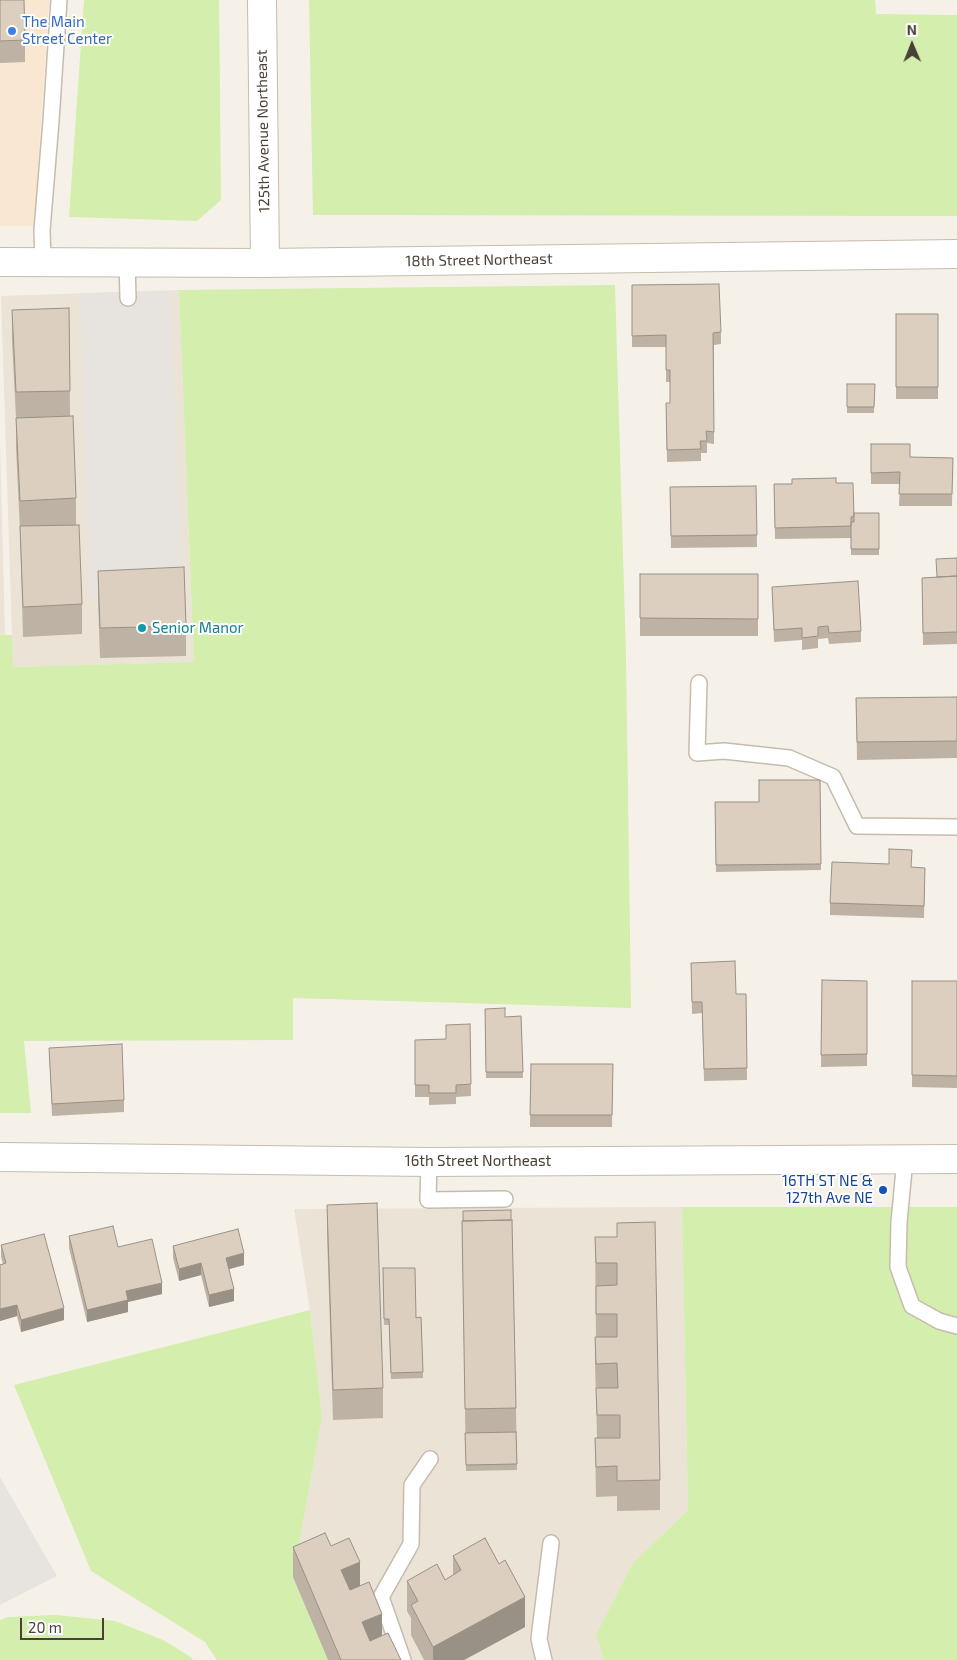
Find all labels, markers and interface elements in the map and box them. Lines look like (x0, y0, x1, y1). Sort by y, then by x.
place label: The Main Street Center (22, 13, 112, 48)
north arrow (887, 20, 937, 70)
text: N (907, 21, 917, 38)
marker: The Main Street Center (6, 25, 18, 37)
street label: 125th Avenue Northeast (253, 49, 273, 213)
street label: 18th Street Northeast (405, 250, 553, 270)
place label: Senior Manor (152, 619, 243, 637)
marker: Senior Manor (136, 622, 148, 634)
street label: 16th Street Northeast (405, 1152, 551, 1170)
place label: 16TH ST NE & 127th Ave NE (782, 1172, 873, 1207)
marker: 16TH ST NE & 127th Ave NE (877, 1184, 889, 1196)
scale bar (22, 1608, 106, 1640)
text: 20 m (28, 1618, 62, 1636)

